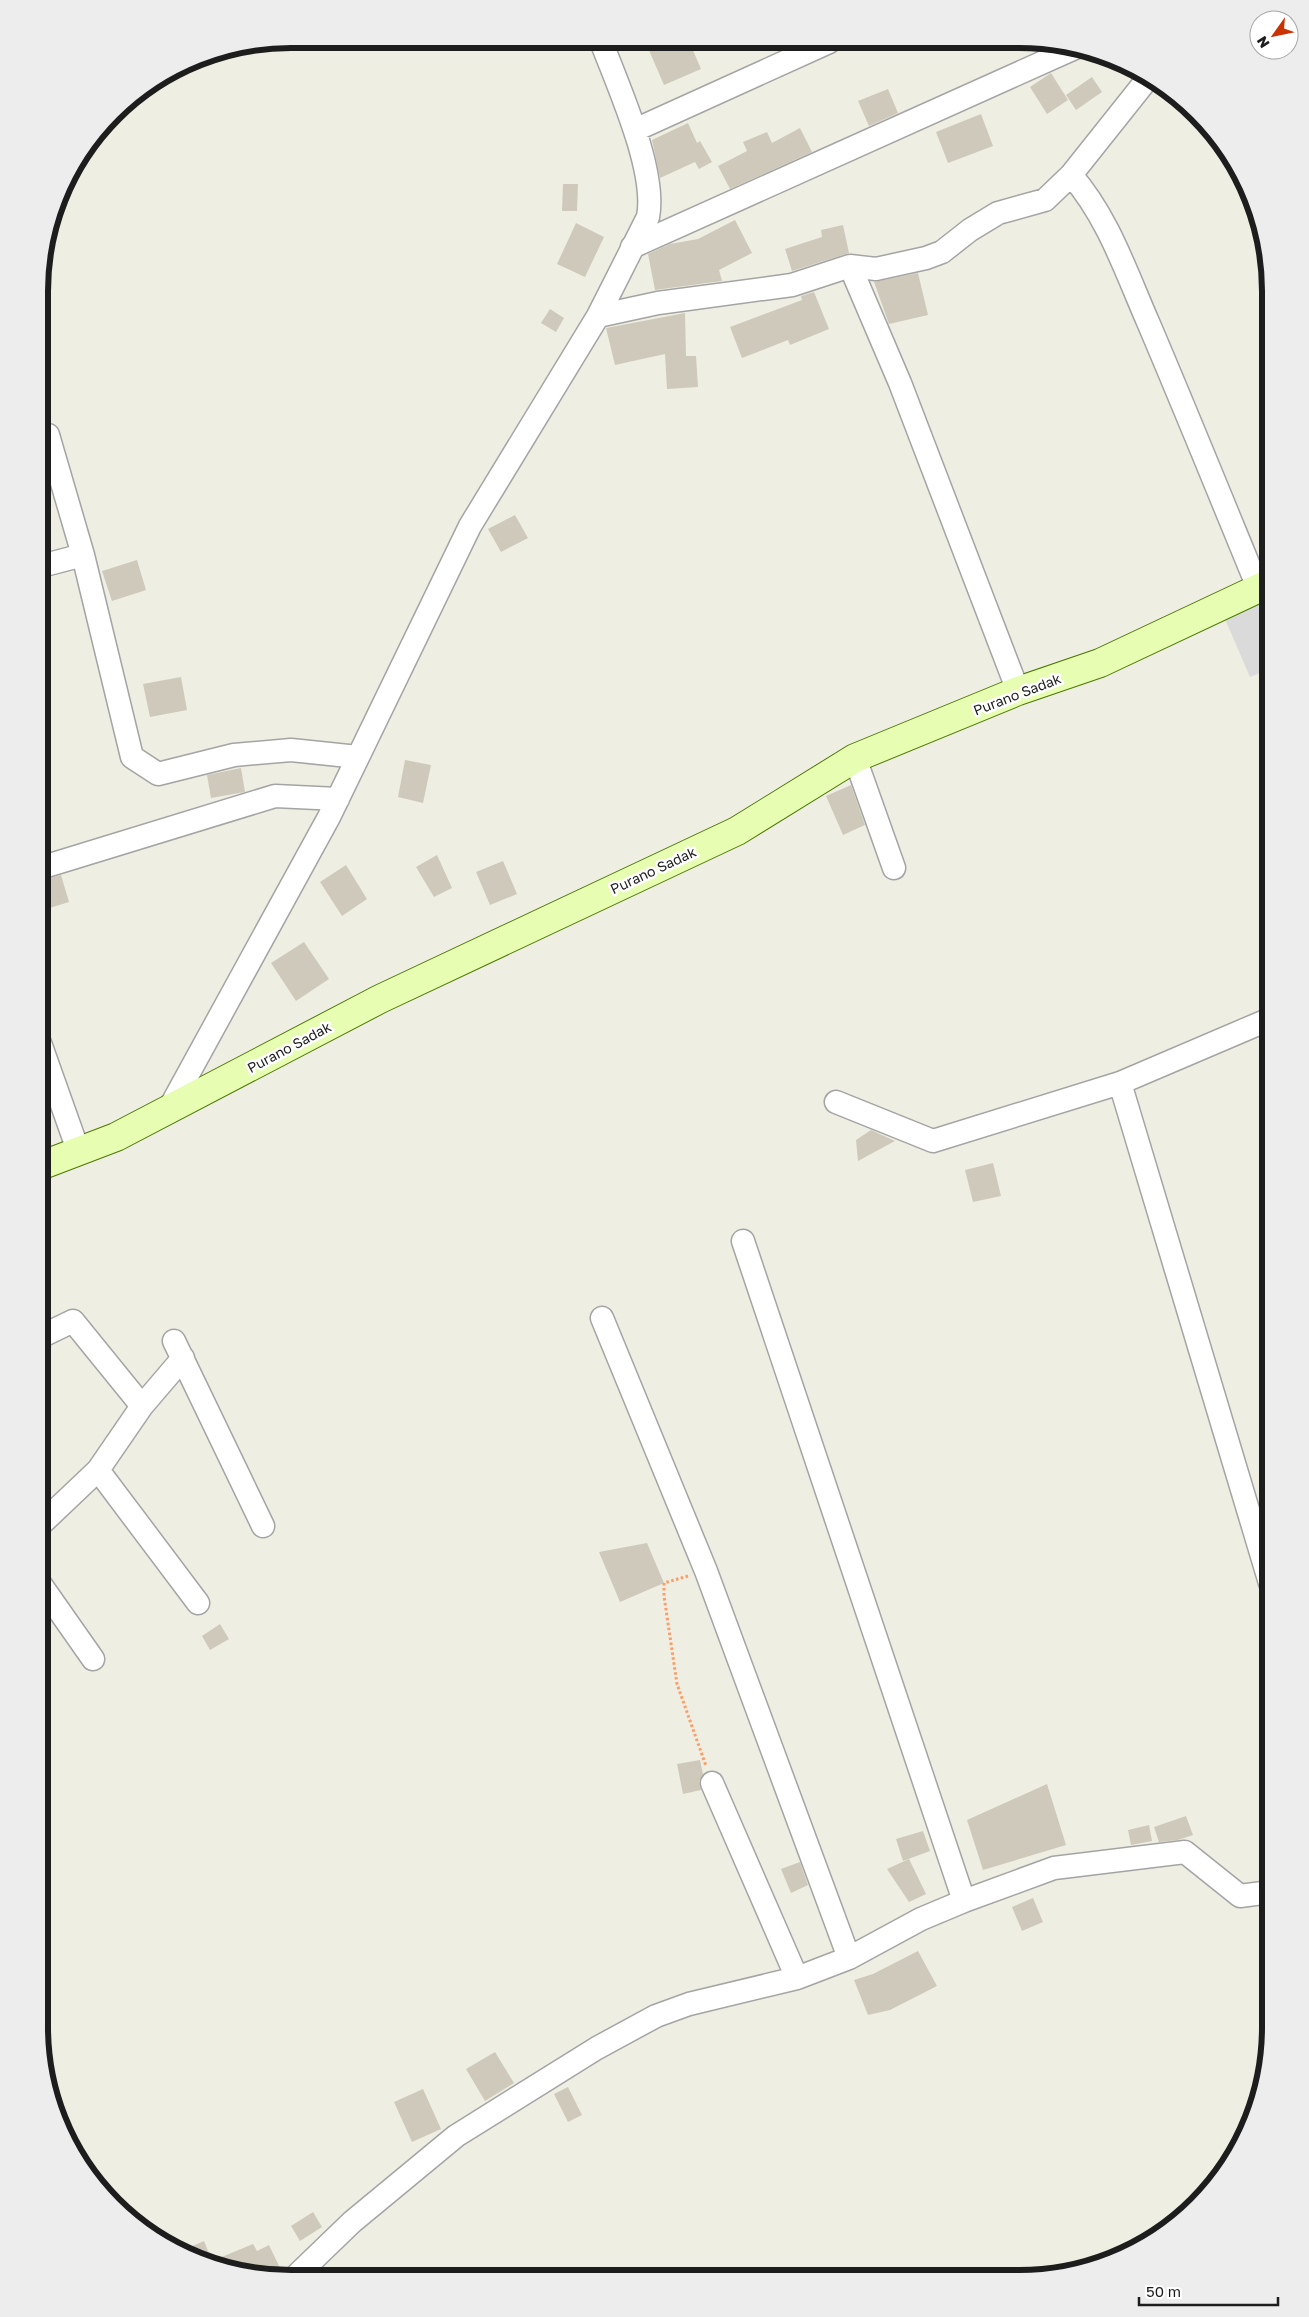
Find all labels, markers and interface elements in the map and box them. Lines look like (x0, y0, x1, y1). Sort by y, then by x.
north arrow (1249, 10, 1299, 60)
text: N (1253, 33, 1273, 51)
street label: Purano Sadak (971, 669, 1063, 719)
street label: Purano Sadak (607, 843, 699, 897)
street label: Purano Sadak (244, 1018, 334, 1076)
scale bar (1139, 2274, 1278, 2306)
text: 50 m (1146, 2282, 1181, 2300)

